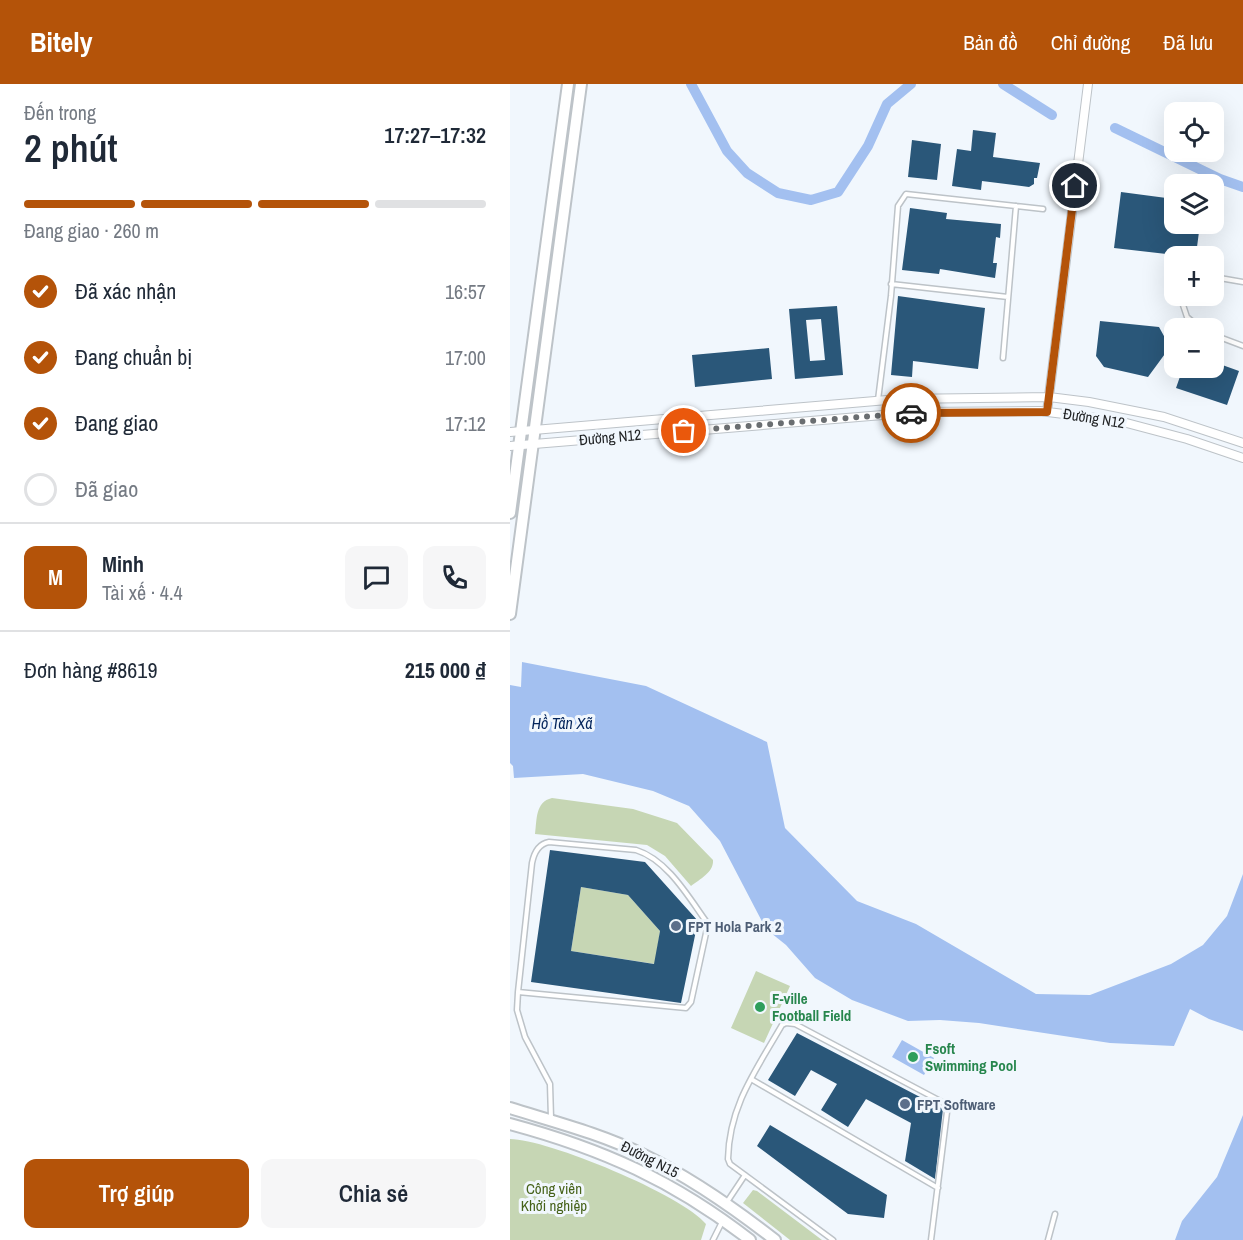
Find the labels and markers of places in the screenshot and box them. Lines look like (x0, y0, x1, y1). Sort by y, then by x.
pin (1049, 160, 1100, 211)
pin (658, 405, 709, 456)
place label: FPT Hola Park 2 (688, 916, 782, 937)
marker: FPT Hola Park 2 (669, 919, 683, 933)
place label: F-ville Football Field (772, 988, 851, 1026)
marker: F-ville Football Field (753, 1000, 767, 1014)
place label: Fsoft Swimming Pool (925, 1038, 1017, 1076)
marker: Fsoft Swimming Pool (906, 1050, 920, 1064)
place label: FPT Software (917, 1094, 996, 1115)
marker: FPT Software (898, 1097, 912, 1111)

